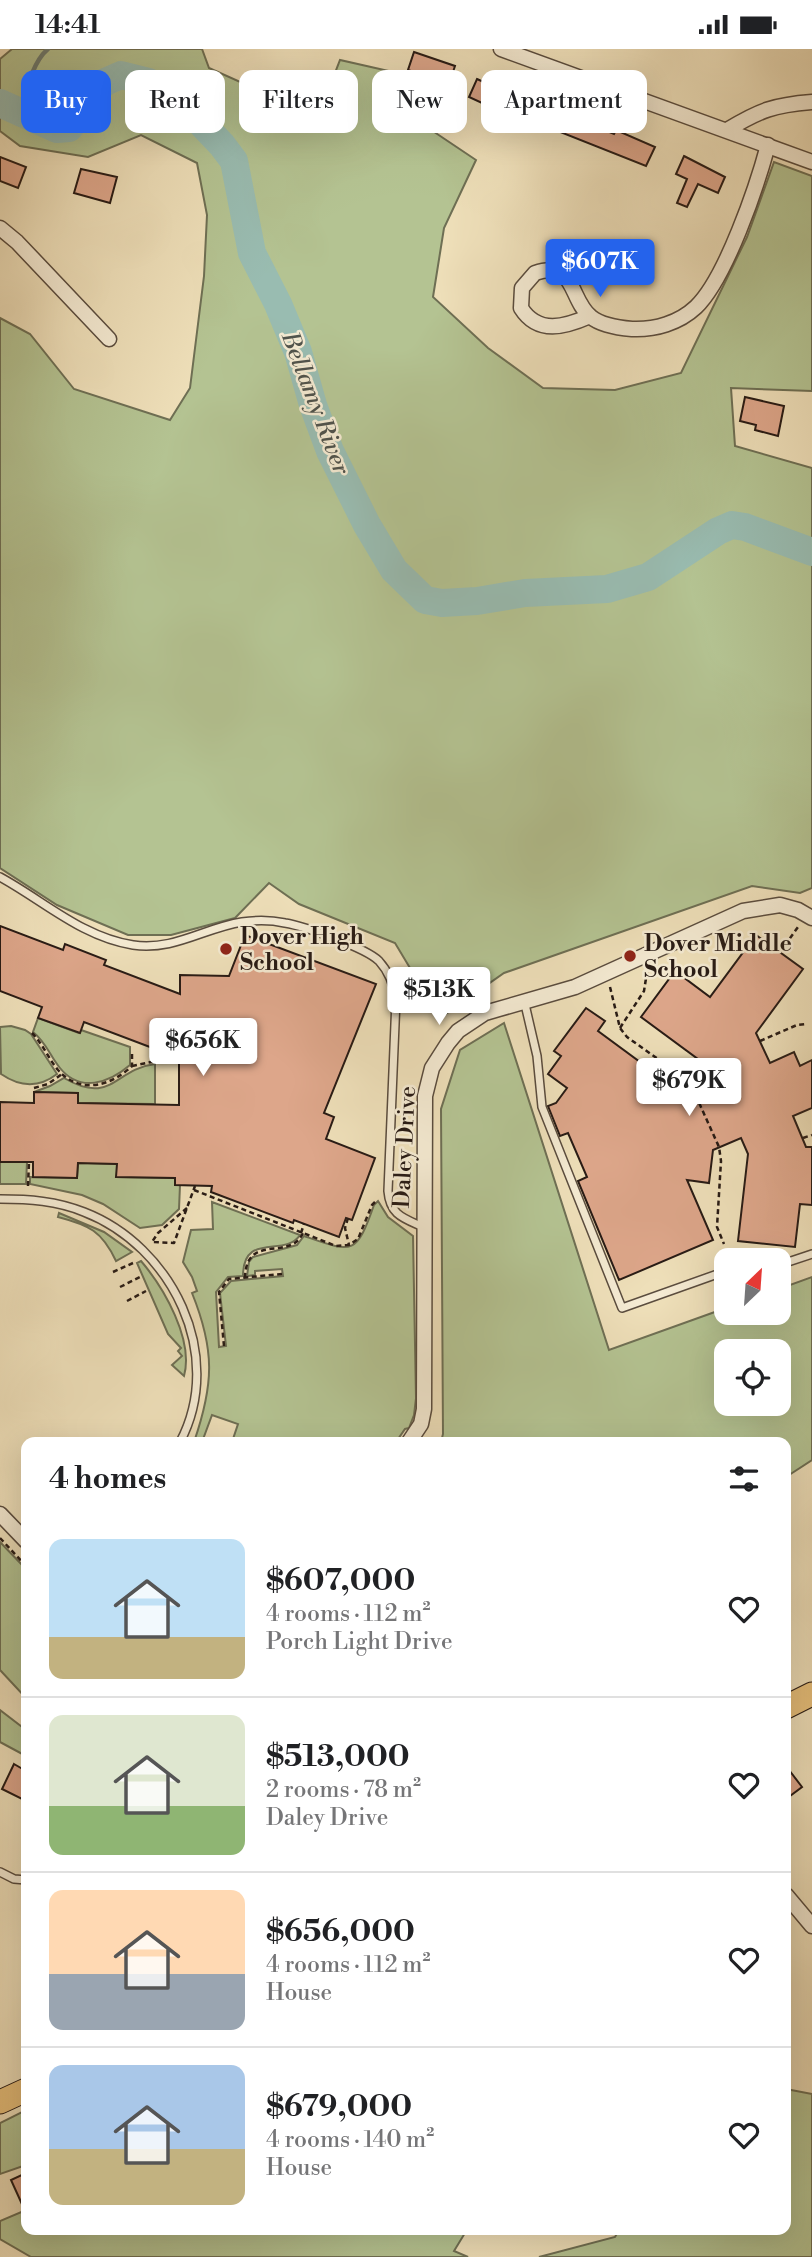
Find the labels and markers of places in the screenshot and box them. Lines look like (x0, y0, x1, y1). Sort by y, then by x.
pin: $607K (551, 239, 649, 299)
place label: Dover High School (240, 923, 364, 977)
place label: Dover Middle School (644, 930, 792, 984)
marker: Dover High School (218, 941, 234, 957)
marker: Dover Middle School (622, 948, 638, 964)
pin: $513K (390, 967, 488, 1027)
pin: $656K (154, 1019, 252, 1078)
pin: $679K (640, 1059, 738, 1118)

